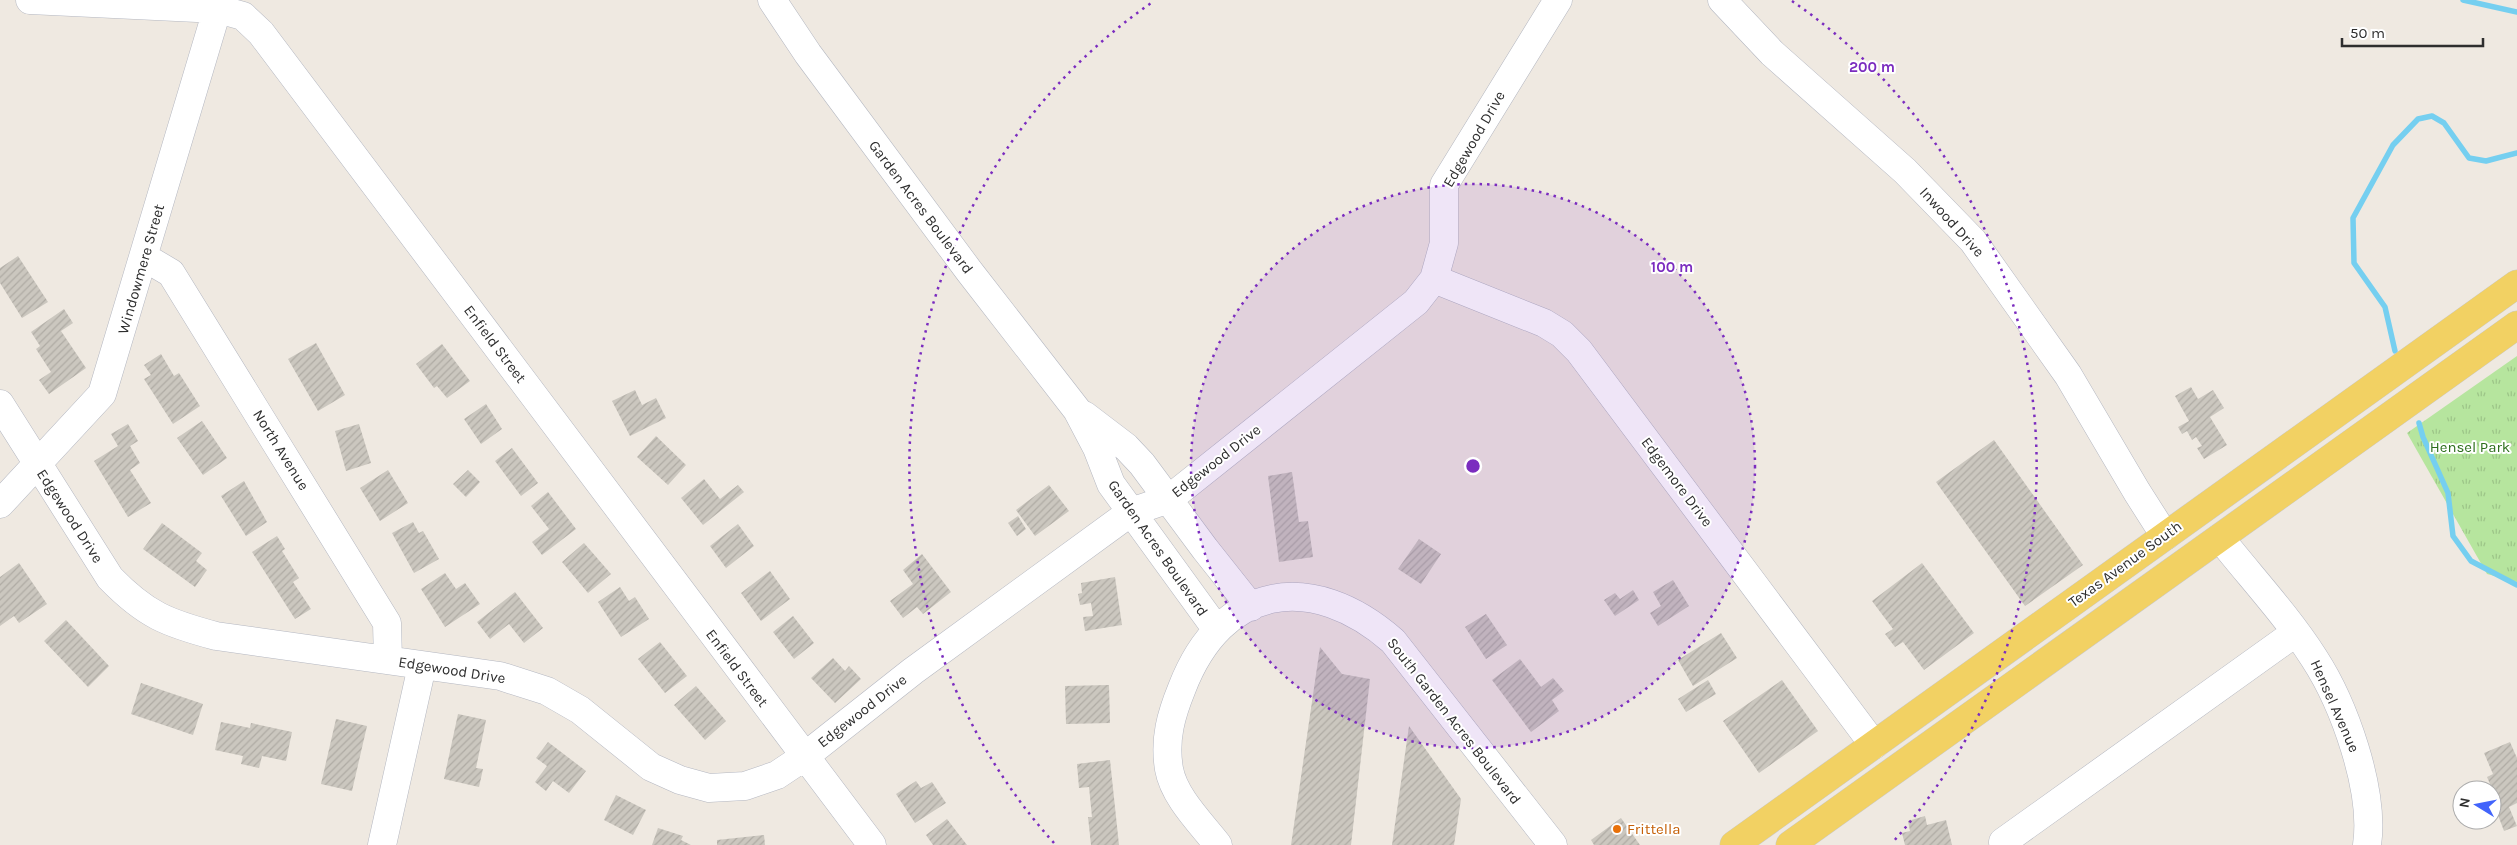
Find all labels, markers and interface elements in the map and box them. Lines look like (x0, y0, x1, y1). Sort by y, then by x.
scale bar (2342, 15, 2483, 47)
text: 50 m (2350, 24, 2385, 42)
text: 200 m (1849, 58, 1895, 76)
street label: Edgewood Drive (1439, 88, 1509, 190)
street label: Garden Acres Boulevard (865, 137, 977, 277)
street label: Inwood Drive (1916, 183, 1988, 261)
street label: Windowmere Street (114, 202, 168, 336)
text: 100 m (1651, 258, 1693, 276)
street label: Enfield Street (460, 302, 530, 387)
street label: North Avenue (249, 406, 313, 494)
street label: Edgewood Drive (1168, 421, 1264, 501)
street label: Edgemore Drive (1637, 434, 1717, 530)
park label: Hensel Park (2430, 438, 2510, 456)
centre of rings (1464, 457, 1482, 475)
street label: Edgewood Drive (33, 466, 107, 566)
street label: Garden Acres Boulevard (1104, 476, 1212, 620)
street label: Texas Avenue South (2065, 517, 2185, 611)
street label: Enfield Street (702, 626, 772, 711)
street label: South Garden Acres Boulevard (1383, 634, 1525, 808)
street label: Edgewood Drive (397, 653, 507, 687)
street label: Hensel Avenue (2307, 657, 2363, 755)
street label: Edgewood Drive (814, 671, 910, 751)
north arrow (2452, 780, 2502, 830)
text: N (2455, 796, 2474, 809)
place label: Frittella (1627, 820, 1680, 838)
marker: Frittella (1611, 823, 1623, 835)

